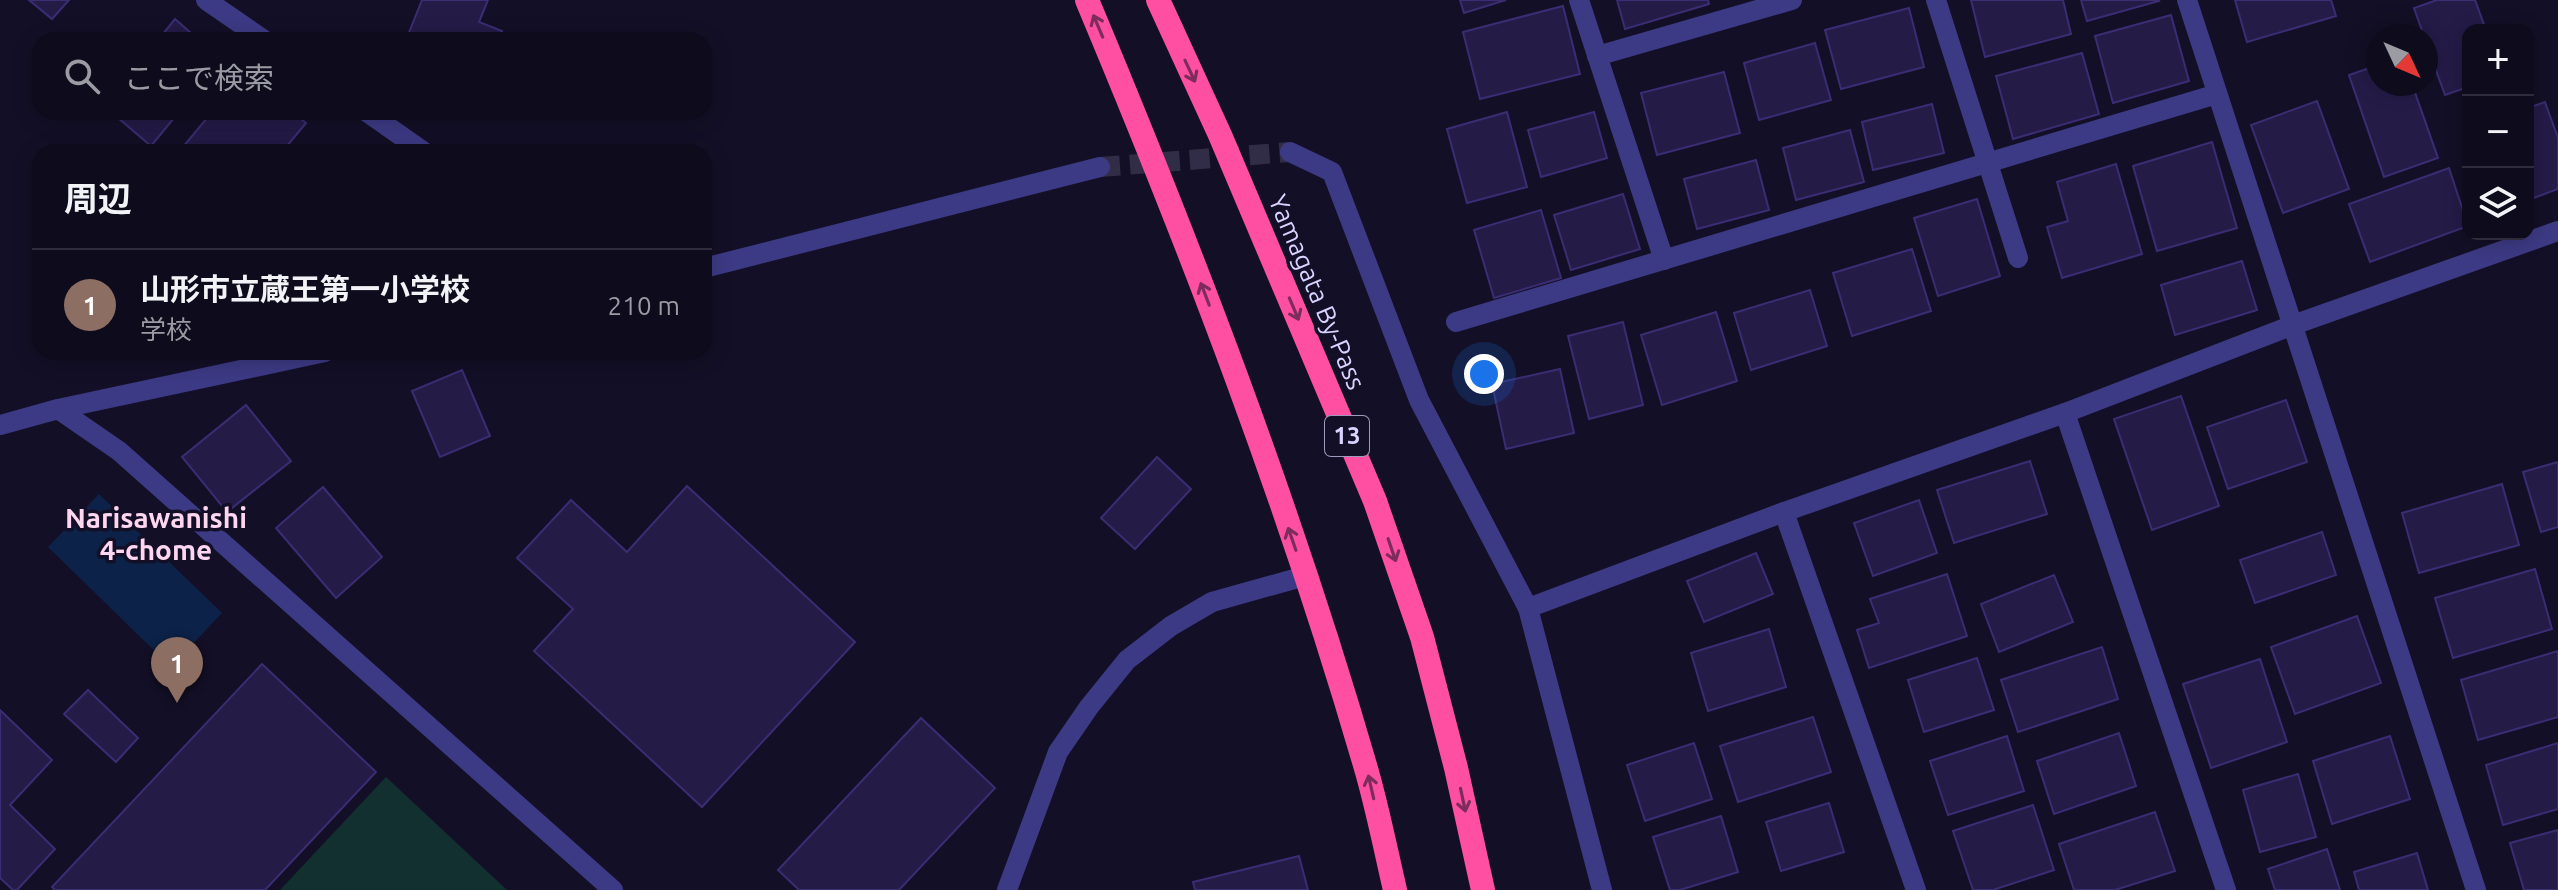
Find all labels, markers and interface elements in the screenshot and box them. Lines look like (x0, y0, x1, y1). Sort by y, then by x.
one-way arrow (1090, 15, 1105, 39)
north arrow (2366, 24, 2438, 96)
map controls (2462, 24, 2534, 240)
button: + (2462, 24, 2534, 96)
search box (32, 32, 712, 120)
icon: search (60, 54, 104, 98)
one-way arrow (1183, 59, 1198, 83)
text: ここで検索 (124, 61, 274, 95)
button: − (2462, 96, 2534, 168)
button: layers (2462, 168, 2534, 240)
text: 周辺 (64, 179, 132, 217)
street label: Yamagata By-Pass (1263, 190, 1372, 394)
text: 山形市立蔵王第一小学校 (140, 272, 470, 306)
one-way arrow (1197, 282, 1211, 307)
text: 1 (83, 291, 97, 320)
text: 210 m (608, 291, 680, 320)
one-way arrow (1288, 296, 1303, 321)
text: 学校 (140, 315, 192, 344)
your location (1464, 354, 1504, 394)
road number: 13 (1325, 416, 1369, 456)
district label: Narisawanishi 4-chome (65, 502, 247, 565)
one-way arrow (1284, 527, 1299, 552)
one-way arrow (1385, 537, 1400, 562)
pin: 1 (151, 637, 203, 703)
one-way arrow (1362, 774, 1377, 800)
one-way arrow (1456, 787, 1471, 812)

